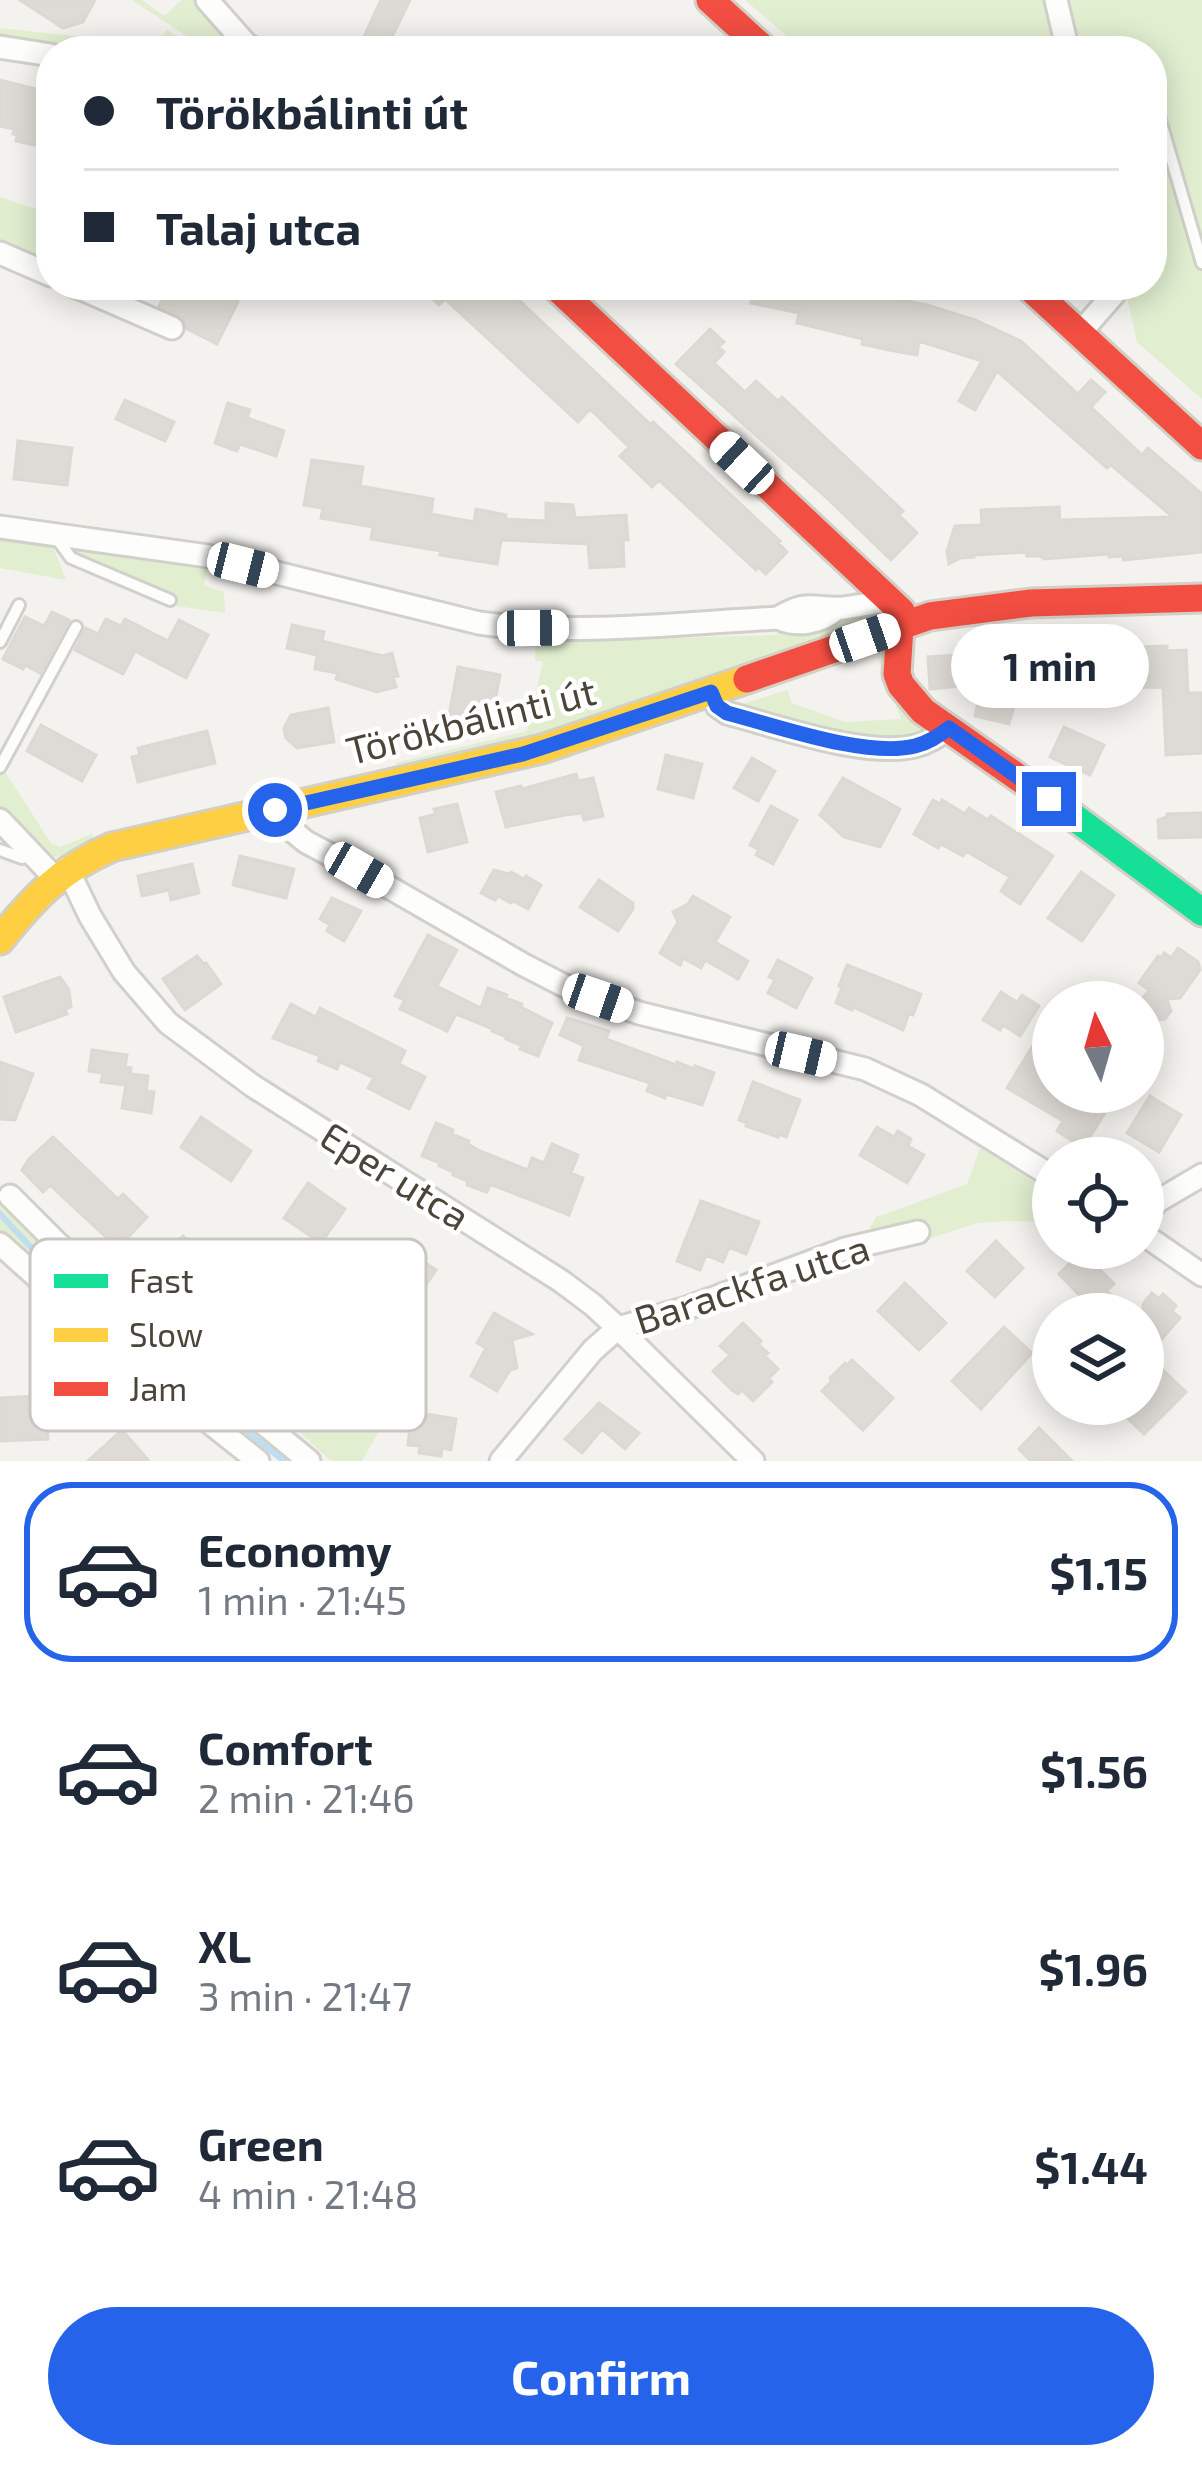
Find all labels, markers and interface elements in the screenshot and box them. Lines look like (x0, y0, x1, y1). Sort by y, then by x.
text: Törökbálinti út (156, 84, 468, 138)
text: Talaj utca (156, 200, 361, 254)
car (703, 425, 781, 501)
car (204, 539, 282, 591)
car (497, 609, 569, 647)
car (825, 609, 905, 667)
callout: 1 min (950, 625, 1148, 709)
text: 1 min (1003, 642, 1097, 689)
street label: Törökbálinti út (341, 666, 600, 773)
route end (1022, 772, 1076, 826)
route start (248, 783, 302, 837)
car (319, 836, 399, 904)
car (558, 969, 638, 1027)
north arrow (1032, 981, 1164, 1113)
map controls (1032, 981, 1164, 1425)
car (762, 1028, 840, 1080)
street label: Eper utca (313, 1111, 479, 1239)
button: locate (1032, 1137, 1164, 1269)
street label: Barackfa utca (628, 1223, 875, 1343)
legend (30, 1239, 426, 1431)
text: Fast (129, 1260, 193, 1300)
button: layers (1032, 1293, 1164, 1425)
text: Slow (129, 1314, 203, 1354)
text: Jam (129, 1368, 187, 1408)
icon: car (54, 1518, 162, 1626)
text: Economy (198, 1522, 392, 1576)
text: $1.15 (1049, 1545, 1148, 1599)
text: 1 min · 21:45 (198, 1576, 407, 1623)
icon: car (54, 1716, 162, 1824)
text: Comfort (198, 1720, 373, 1774)
text: $1.56 (1040, 1743, 1148, 1797)
text: 2 min · 21:46 (198, 1774, 415, 1821)
icon: car (54, 1914, 162, 2022)
text: XL (198, 1918, 251, 1972)
text: $1.96 (1038, 1941, 1148, 1995)
text: 3 min · 21:47 (198, 1972, 412, 2019)
icon: car (54, 2112, 162, 2220)
text: Green (198, 2116, 324, 2170)
text: $1.44 (1034, 2139, 1148, 2193)
text: 4 min · 21:48 (198, 2170, 418, 2217)
button: Confirm (48, 2307, 1154, 2445)

